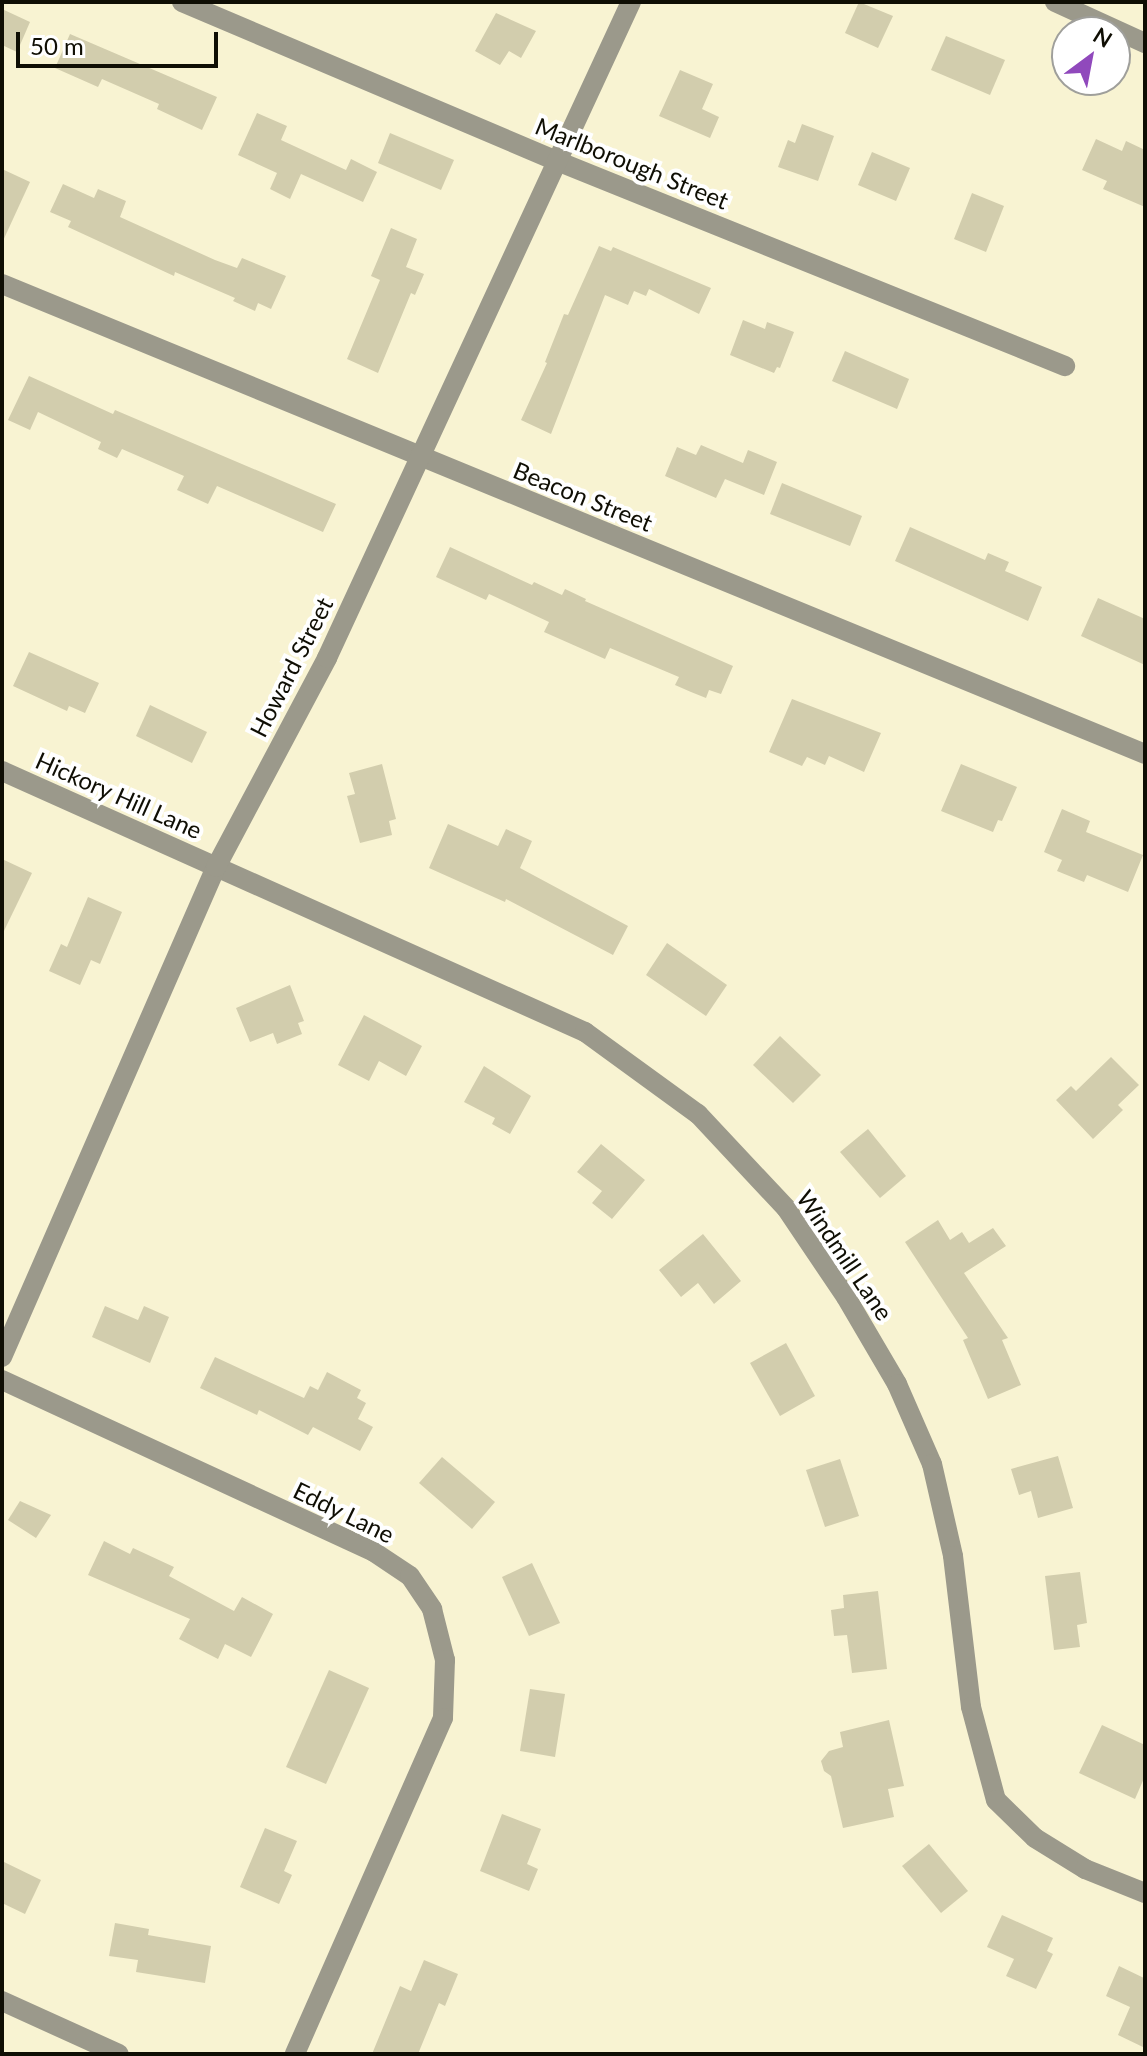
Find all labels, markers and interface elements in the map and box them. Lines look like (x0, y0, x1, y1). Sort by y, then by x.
scale bar (20, 16, 222, 66)
north arrow (1051, 16, 1131, 96)
text: N (1089, 21, 1117, 53)
text: 50 m (30, 31, 84, 60)
street label: Marlborough Street (531, 111, 733, 215)
street label: Beacon Street (509, 455, 657, 537)
street label: Howard Street (243, 592, 339, 742)
street label: Hickory Hill Lane (31, 745, 207, 845)
street label: Windmill Lane (791, 1185, 899, 1325)
street label: Eddy Lane (289, 1475, 399, 1549)

